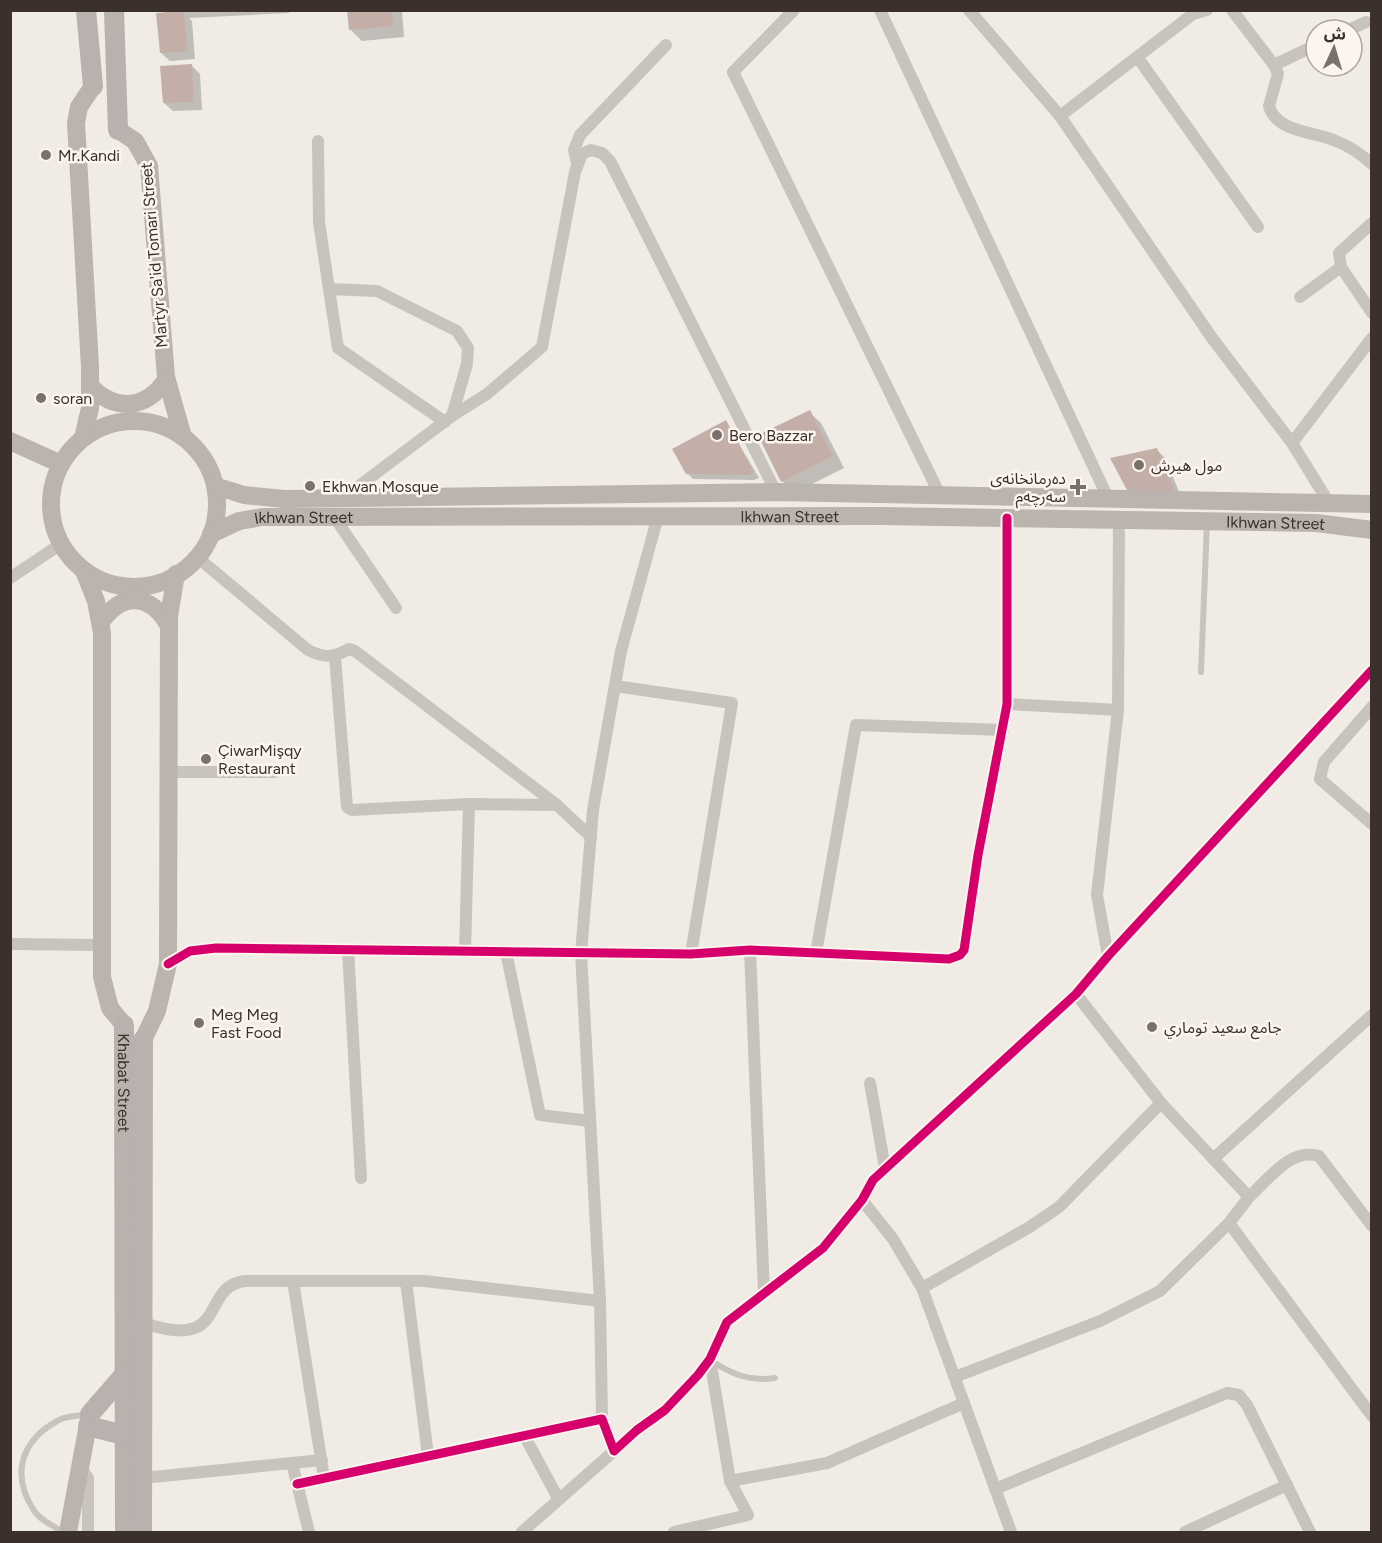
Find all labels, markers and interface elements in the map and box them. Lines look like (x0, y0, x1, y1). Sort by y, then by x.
north arrow (1304, 18, 1364, 78)
text: ش (1323, 23, 1347, 44)
place label: Mr.Kandi (58, 146, 120, 165)
marker: Mr.Kandi (39, 148, 53, 162)
street label: Martyr Sa'id Tomari Street (136, 162, 172, 348)
place label: soran (53, 389, 92, 408)
marker: soran (34, 391, 48, 405)
place label: Bero Bazzar (729, 426, 814, 445)
marker: Bero Bazzar (710, 428, 724, 442)
place label: مول هيرش (1151, 456, 1222, 476)
marker: مول هيرش (1132, 458, 1146, 472)
place label: دەرمانخانەی سەرچەم (990, 469, 1066, 509)
place label: Ekhwan Mosque (322, 477, 439, 496)
marker: Ekhwan Mosque (303, 479, 317, 493)
marker: دەرمانخانەی سەرچەم (1071, 480, 1085, 494)
street label: Ikhwan Street (253, 507, 353, 528)
street label: Ikhwan Street (740, 507, 839, 526)
street label: Ikhwan Street (1226, 512, 1326, 534)
place label: ÇiwarMişqy Restaurant (218, 741, 302, 778)
marker: ÇiwarMişqy Restaurant (199, 752, 213, 766)
place label: Meg Meg Fast Food (211, 1005, 282, 1042)
marker: Meg Meg Fast Food (192, 1016, 206, 1030)
place label: جامع سعيد توماري (1164, 1018, 1282, 1040)
marker: جامع سعيد توماري (1145, 1020, 1159, 1034)
street label: Khabat Street (115, 1033, 134, 1133)

